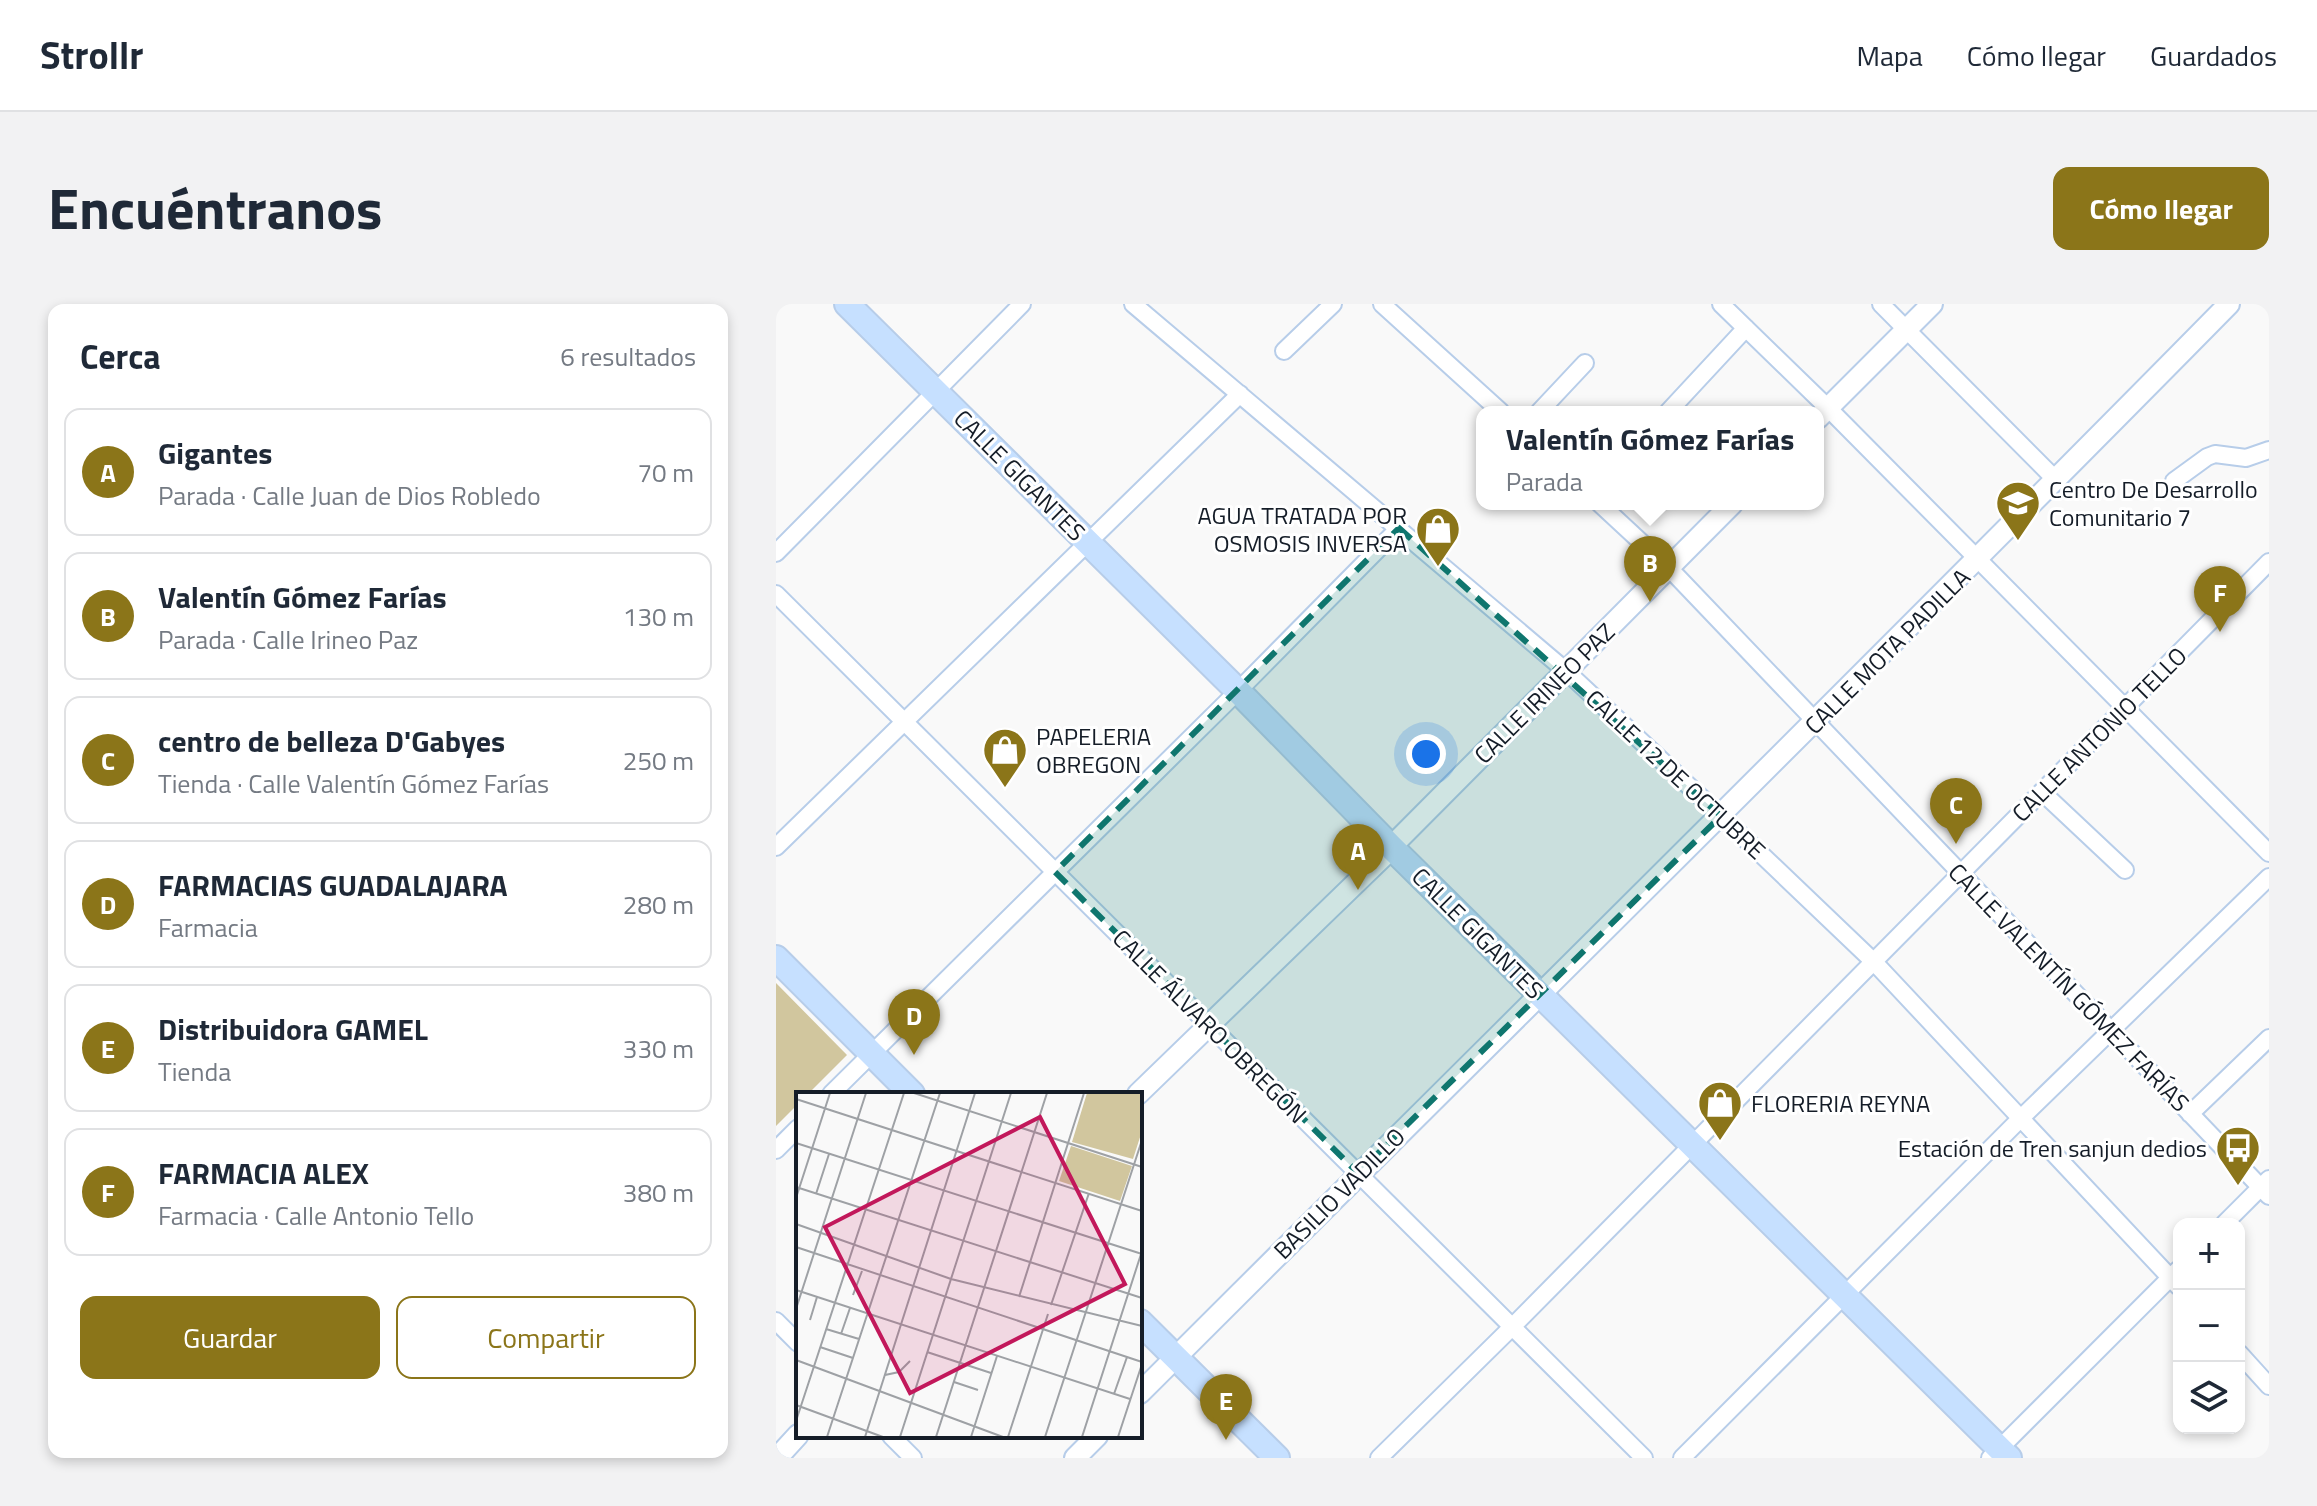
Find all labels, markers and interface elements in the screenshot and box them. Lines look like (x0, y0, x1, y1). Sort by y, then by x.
text: Strollr (40, 26, 143, 84)
text: Mapa (1856, 34, 1923, 77)
text: Cómo llegar (1967, 34, 2106, 77)
text: Guardados (2150, 34, 2277, 77)
text: Encuéntranos (48, 166, 383, 251)
button: Cómo llegar (2053, 167, 2269, 250)
text: Cerca (80, 330, 161, 382)
text: 6 resultados (560, 337, 696, 376)
street label: CALLE GIGANTES (946, 401, 1094, 549)
popup (1476, 406, 1824, 510)
text: Valentín Gómez Farías (1506, 416, 1794, 462)
text: Gigantes (158, 430, 272, 476)
text: A (100, 453, 116, 492)
text: 70 m (637, 453, 694, 492)
text: Parada (1506, 462, 1583, 501)
place label: Centro De Desarrollo Comunitario 7 (2049, 471, 2258, 535)
text: Parada · Calle Juan de Dios Robledo (158, 476, 541, 515)
school or university icon: Centro De Desarrollo Comunitario 7 (1994, 479, 2042, 542)
place label: AGUA TRATADA POR OSMOSIS INVERSA (1198, 497, 1407, 561)
shop icon: AGUA TRATADA POR OSMOSIS INVERSA (1414, 505, 1462, 568)
pin: B (1624, 536, 1676, 602)
street label: CALLE MOTA PADILLA (1796, 560, 1978, 742)
pin: F (2194, 566, 2246, 632)
text: Valentín Gómez Farías (158, 574, 447, 620)
text: B (100, 597, 116, 636)
text: 130 m (623, 597, 694, 636)
street label: CALLE IRINEO PAZ (1465, 614, 1623, 772)
text: Parada · Calle Irineo Paz (158, 620, 418, 659)
street label: CALLE ANTONIO TELLO (2003, 638, 2195, 830)
street label: CALLE 12 DE OCTUBRE (1578, 681, 1774, 867)
text: centro de belleza D'Gabyes (158, 718, 505, 764)
place label: PAPELERIA OBREGON (1036, 718, 1151, 782)
shop icon: PAPELERIA OBREGON (981, 726, 1029, 789)
your location (1406, 734, 1446, 774)
text: C (101, 741, 115, 780)
text: 250 m (623, 741, 694, 780)
text: Tienda · Calle Valentín Gómez Farías (158, 764, 549, 803)
pin: C (1930, 778, 1982, 844)
pin: A (1332, 824, 1384, 890)
street label: CALLE VALENTÍN GÓMEZ FARÍAS (1940, 854, 2198, 1120)
street label: CALLE GIGANTES (1404, 859, 1552, 1007)
text: FARMACIAS GUADALAJARA (158, 862, 508, 908)
text: D (100, 885, 116, 924)
text: 280 m (623, 885, 694, 924)
text: Farmacia (158, 908, 258, 947)
street label: CALLE ÁLVARO OBREGÓN (1105, 921, 1315, 1131)
pin: D (888, 989, 940, 1055)
text: Distribuidora GAMEL (158, 1006, 428, 1052)
text: E (101, 1029, 115, 1068)
text: 330 m (623, 1029, 694, 1068)
text: Tienda (158, 1052, 231, 1091)
shop icon: FLORERIA REYNA (1696, 1079, 1744, 1142)
place label: FLORERIA REYNA (1751, 1085, 1930, 1121)
inset map (796, 1092, 1142, 1438)
street label: BASILIO VADILLO (1265, 1119, 1413, 1267)
bus stop icon: Estación de Tren sanjun dedios (2214, 1124, 2262, 1187)
place label: Estación de Tren sanjun dedios (1898, 1130, 2207, 1166)
text: FARMACIA ALEX (158, 1150, 369, 1196)
text: F (101, 1173, 115, 1212)
text: 380 m (623, 1173, 694, 1212)
text: Farmacia · Calle Antonio Tello (158, 1196, 474, 1235)
map controls (2173, 1218, 2245, 1434)
button: + (2173, 1218, 2245, 1290)
button: − (2173, 1290, 2245, 1362)
button: Guardar (80, 1296, 380, 1379)
button: Compartir (396, 1296, 696, 1379)
button: layers (2173, 1362, 2245, 1434)
pin: E (1200, 1374, 1252, 1440)

